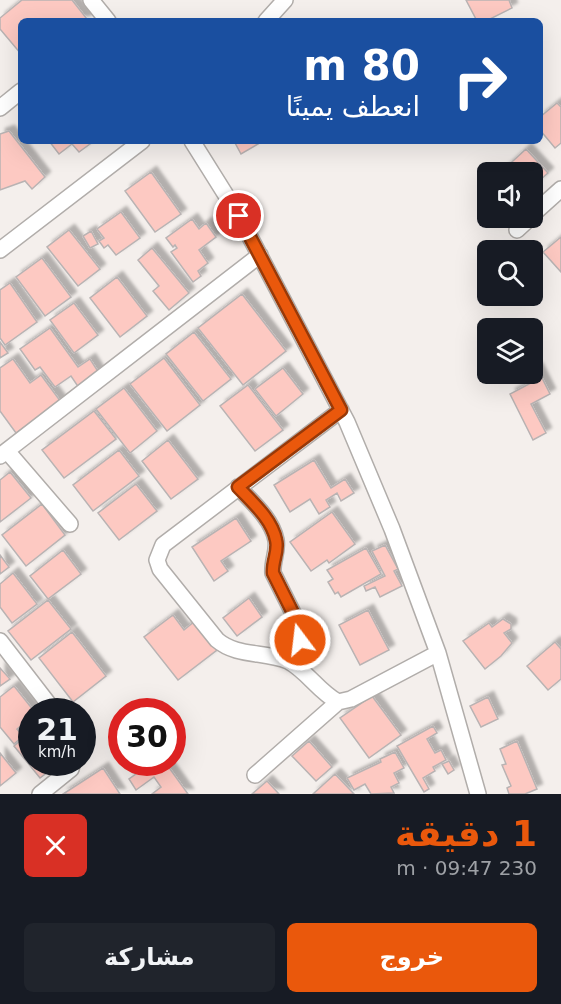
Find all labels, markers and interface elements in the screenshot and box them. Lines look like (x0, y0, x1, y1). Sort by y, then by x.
text: 80 m (303, 41, 420, 90)
icon: right (441, 42, 519, 120)
text: انعطف يمينًا (286, 91, 420, 122)
map controls (477, 162, 543, 384)
button: sound (477, 162, 543, 228)
pin (213, 190, 264, 241)
icon: arrive (222, 199, 255, 232)
button: search (477, 240, 543, 306)
button: layers (477, 318, 543, 384)
position arrow (268, 608, 332, 672)
speed limit sign: 30 (108, 698, 186, 776)
text: 21 (36, 712, 78, 747)
text: km/h (38, 743, 76, 761)
text: 1 دقيقة (395, 813, 537, 854)
button: close (24, 814, 87, 877)
text: 230 m · 09:47 (396, 856, 537, 880)
button: مشاركة (24, 923, 275, 992)
button: خروج (287, 923, 537, 992)

